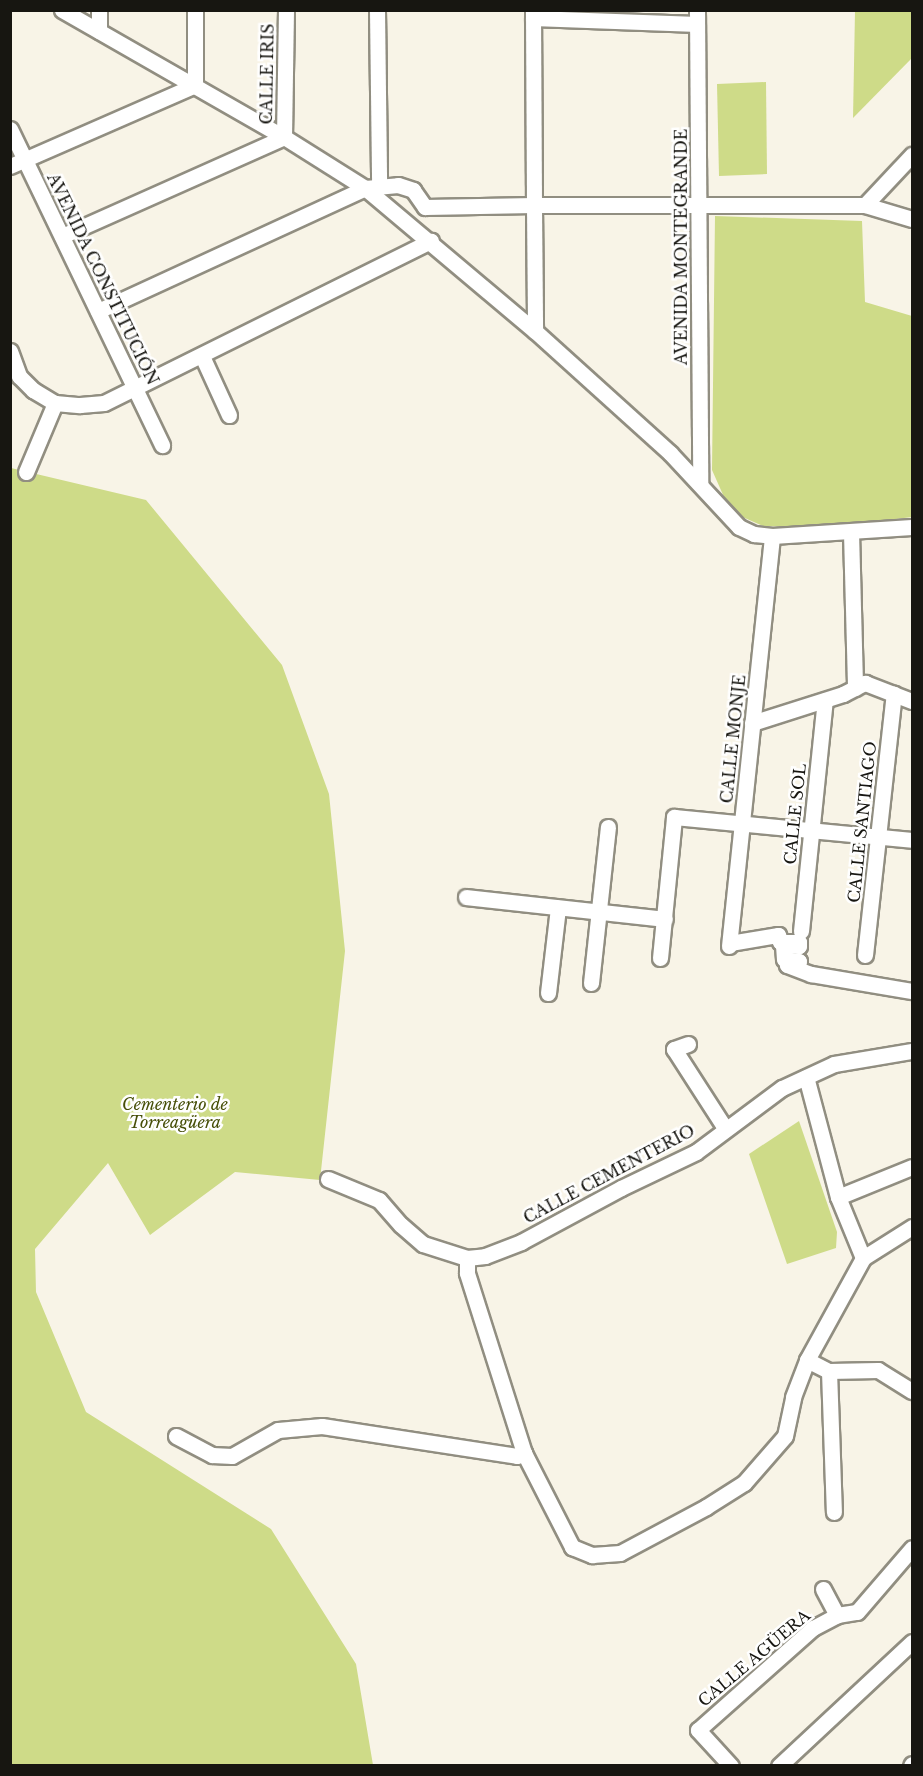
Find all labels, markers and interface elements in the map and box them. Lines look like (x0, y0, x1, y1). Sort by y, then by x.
street label: CALLE IRIS (257, 23, 277, 125)
street label: AVENIDA MONTEGRANDE (671, 129, 691, 365)
street label: AVENIDA CONSTITUCIÓN (43, 170, 163, 388)
street label: CALLE MONJE (717, 674, 749, 804)
street label: CALLE SANTIAGO (844, 740, 880, 904)
street label: CALLE SOL (780, 763, 810, 865)
park label: Cementerio de Torreagüera (122, 1094, 228, 1132)
street label: CALLE CEMENTERIO (520, 1121, 698, 1227)
street label: CALLE AGÜERA (694, 1605, 814, 1711)

